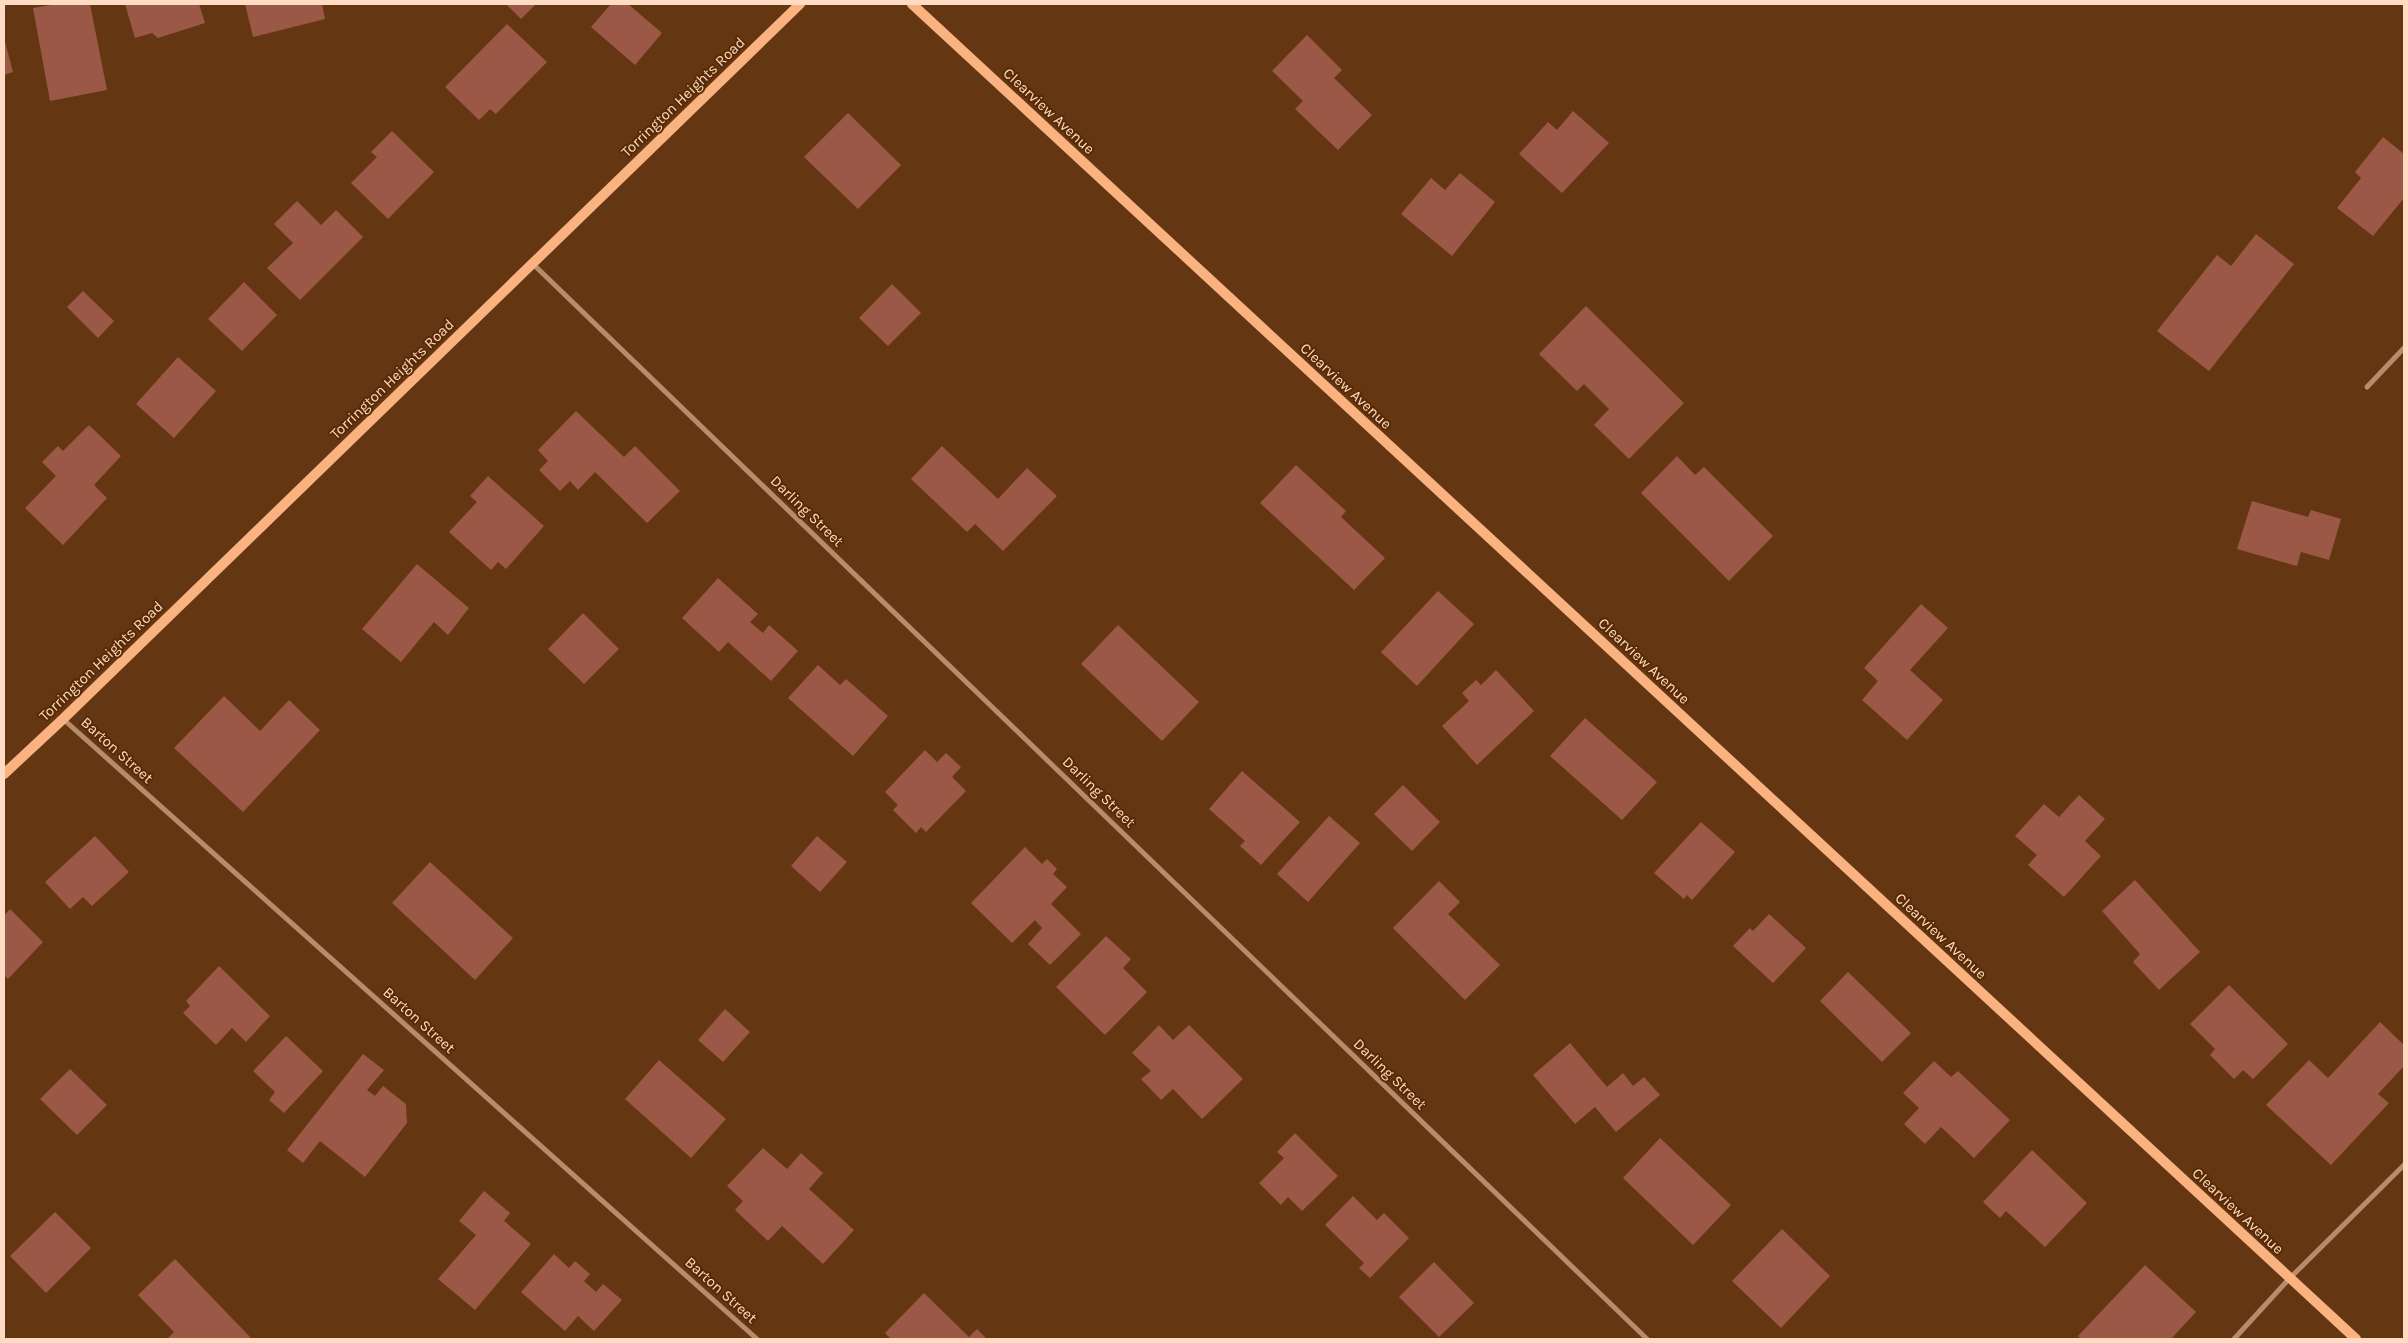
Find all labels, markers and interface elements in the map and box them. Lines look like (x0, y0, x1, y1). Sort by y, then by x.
street label: Torrington Heights Road (617, 33, 749, 161)
street label: Clearview Avenue (1000, 64, 1098, 158)
street label: Torrington Heights Road (326, 315, 458, 443)
street label: Clearview Avenue (1297, 339, 1395, 433)
street label: Darling Street (767, 472, 847, 551)
street label: Torrington Heights Road (35, 597, 167, 725)
street label: Clearview Avenue (1595, 614, 1693, 708)
street label: Barton Street (77, 713, 157, 787)
street label: Darling Street (1059, 753, 1139, 832)
street label: Clearview Avenue (1892, 889, 1990, 983)
street label: Barton Street (379, 983, 459, 1057)
street label: Darling Street (1350, 1035, 1430, 1114)
street label: Clearview Avenue (2189, 1164, 2287, 1258)
street label: Barton Street (681, 1253, 761, 1327)

